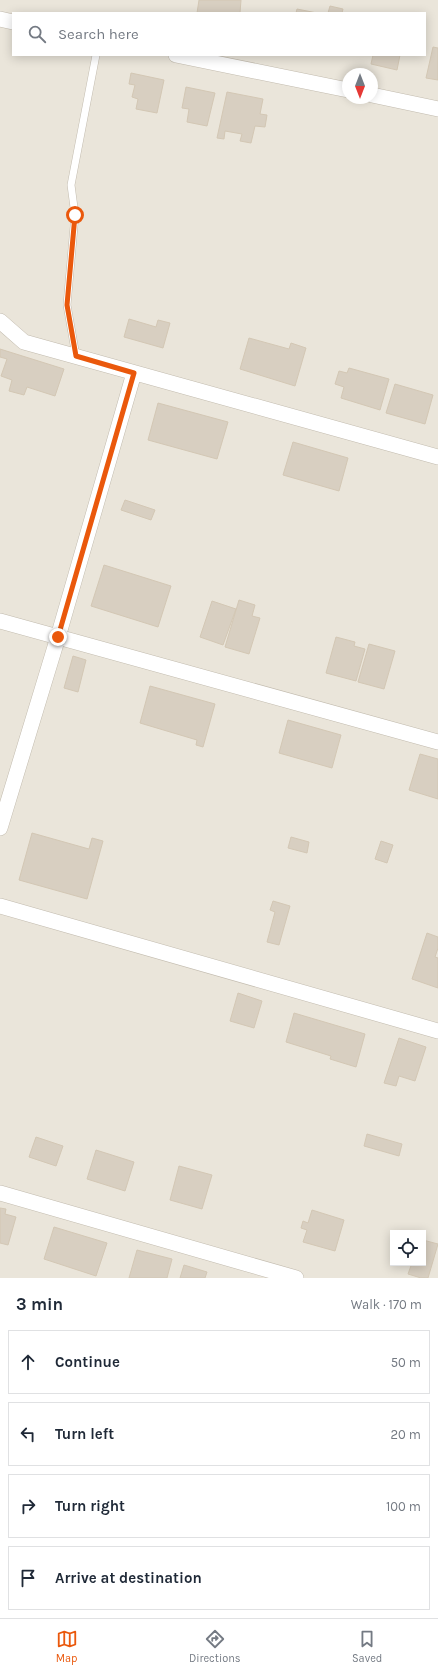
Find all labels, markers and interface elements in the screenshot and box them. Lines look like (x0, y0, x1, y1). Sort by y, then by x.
search box (12, 12, 426, 56)
icon: search (26, 23, 48, 45)
text: Search here (58, 25, 139, 43)
north arrow (342, 68, 378, 104)
route start (66, 206, 84, 224)
route end (49, 628, 67, 646)
map controls (390, 1230, 426, 1266)
button: locate (390, 1230, 426, 1266)
text: 3 min (16, 1294, 63, 1314)
text: Walk · 170 m (351, 1297, 422, 1312)
icon: ahead (17, 1351, 39, 1373)
text: Continue (55, 1353, 120, 1371)
text: 50 m (391, 1355, 421, 1370)
icon: left (17, 1423, 39, 1445)
text: Turn left (55, 1425, 114, 1443)
text: 20 m (391, 1427, 421, 1442)
icon: right (17, 1495, 39, 1517)
text: Turn right (55, 1497, 125, 1515)
text: 100 m (386, 1499, 421, 1514)
icon: arrive (17, 1567, 39, 1589)
text: Arrive at destination (55, 1569, 202, 1587)
tab: Map (56, 1628, 78, 1665)
tab: Directions (189, 1628, 241, 1665)
tab: Saved (352, 1628, 382, 1665)

